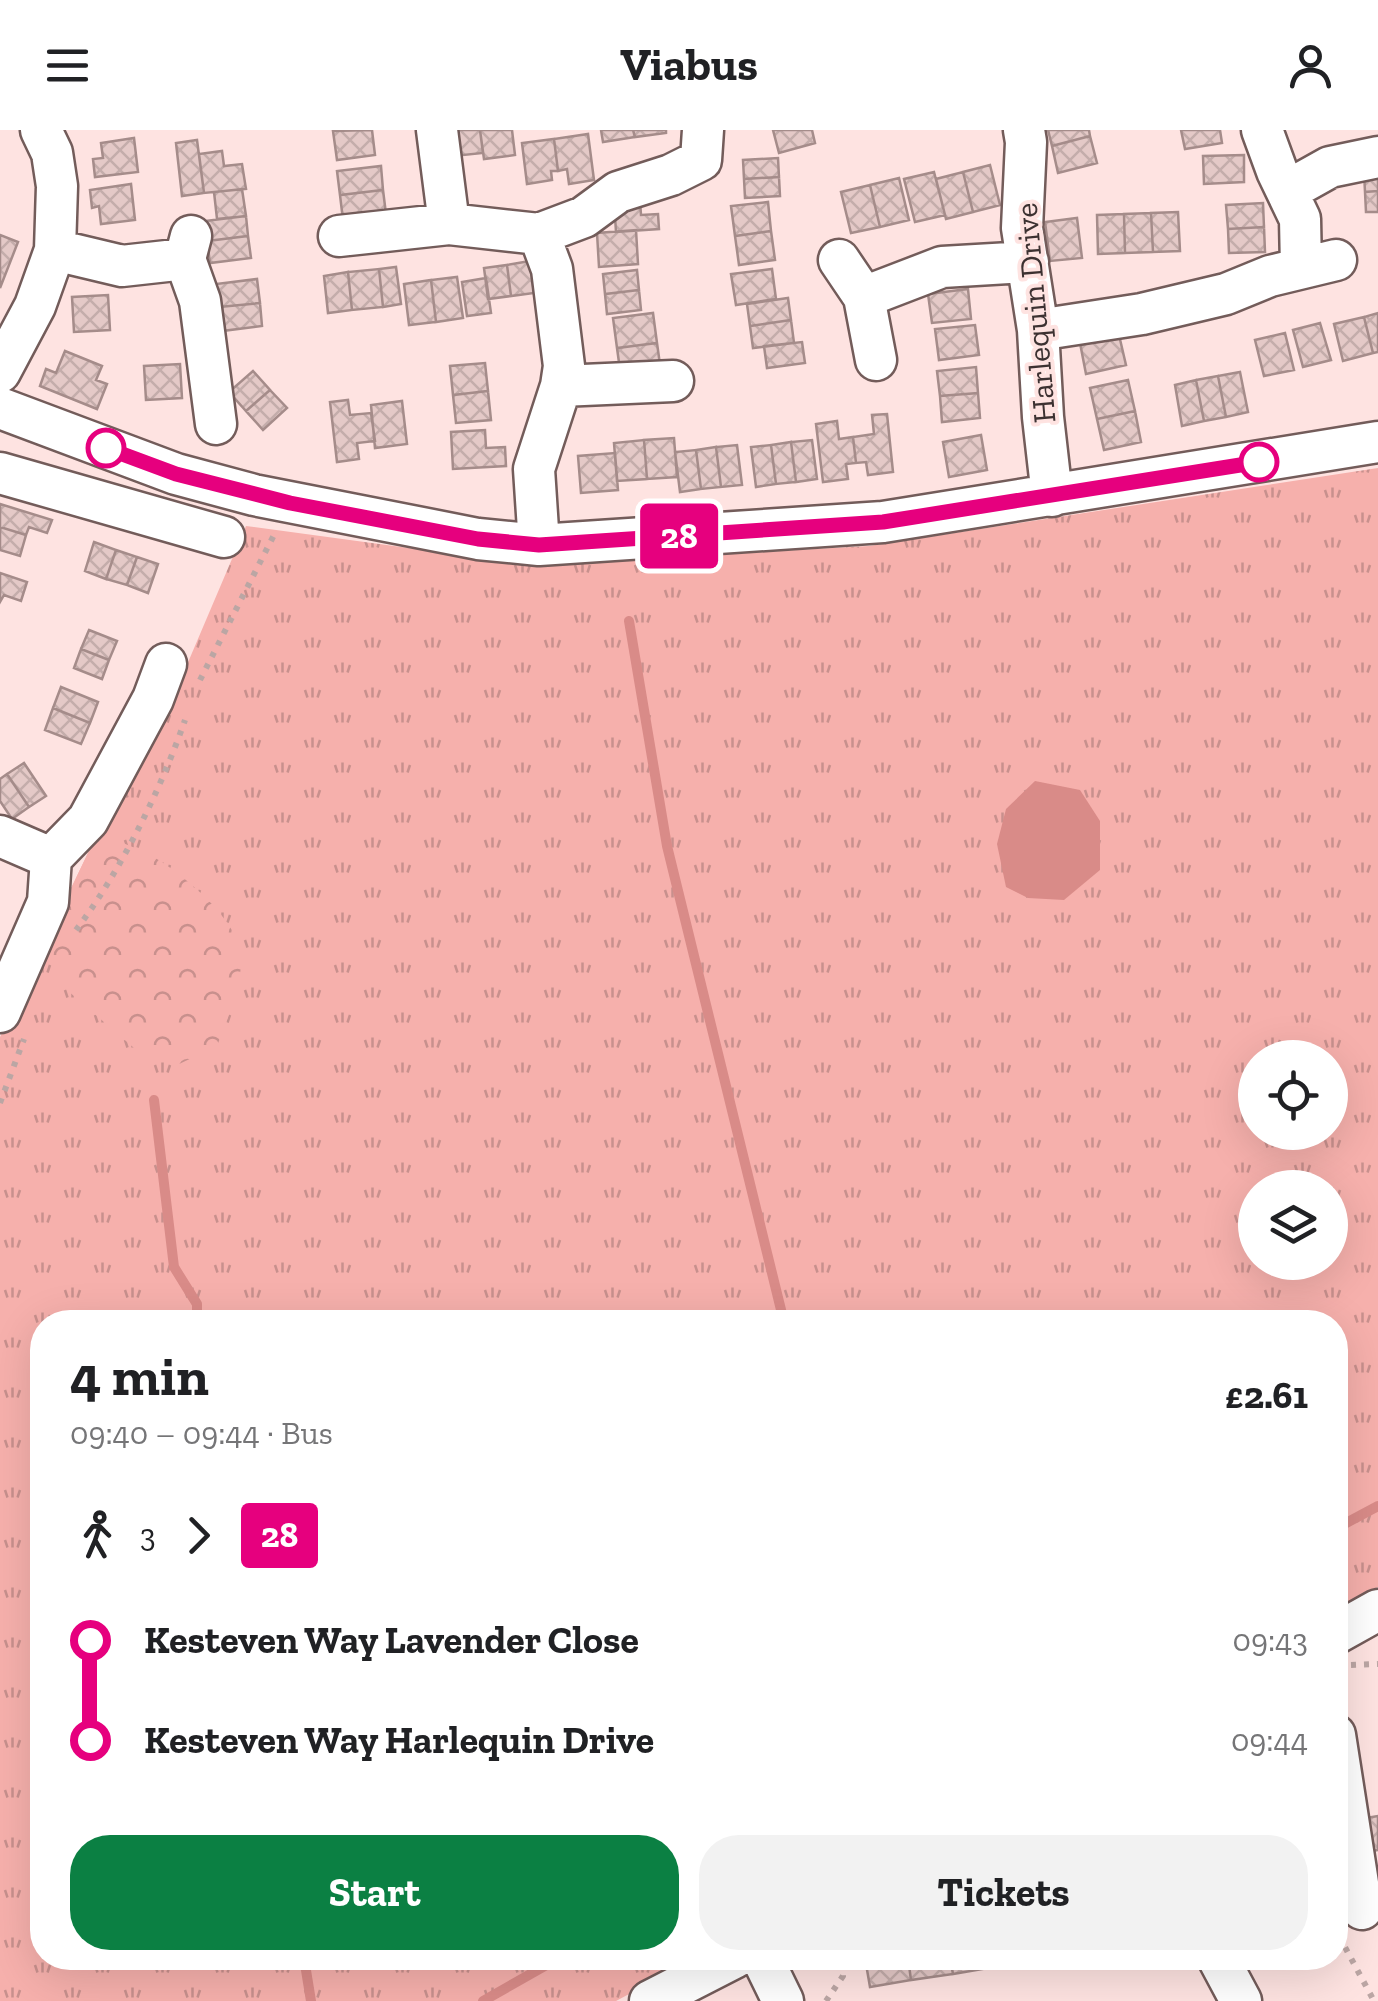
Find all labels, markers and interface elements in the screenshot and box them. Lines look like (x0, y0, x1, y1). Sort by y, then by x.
icon: menu (40, 38, 95, 93)
text: Viabus (620, 38, 758, 92)
icon: person (1283, 38, 1338, 93)
street label: Harlequin Drive (1006, 201, 1064, 425)
unlabelled marker (87, 429, 125, 467)
unlabelled marker (1240, 443, 1278, 481)
line badge: 28 (634, 504, 724, 568)
text: 28 (660, 515, 698, 557)
map controls (1238, 1040, 1348, 1280)
button: locate (1238, 1040, 1348, 1150)
button: layers (1238, 1170, 1348, 1280)
text: 4 min (70, 1343, 209, 1409)
text: £2.61 (1225, 1372, 1308, 1418)
text: 09:40 – 09:44 · Bus (70, 1414, 333, 1452)
icon: walk (70, 1508, 125, 1563)
icon: forward (171, 1508, 226, 1563)
text: 28 (261, 1514, 298, 1556)
text: 3 (140, 1516, 156, 1554)
text: Kesteven Way Lavender Close (144, 1617, 639, 1663)
text: 09:43 (1233, 1621, 1308, 1659)
text: Kesteven Way Harlequin Drive (144, 1717, 654, 1763)
text: 09:44 (1231, 1721, 1308, 1759)
button: Start (70, 1835, 679, 1950)
button: Tickets (699, 1835, 1308, 1950)

